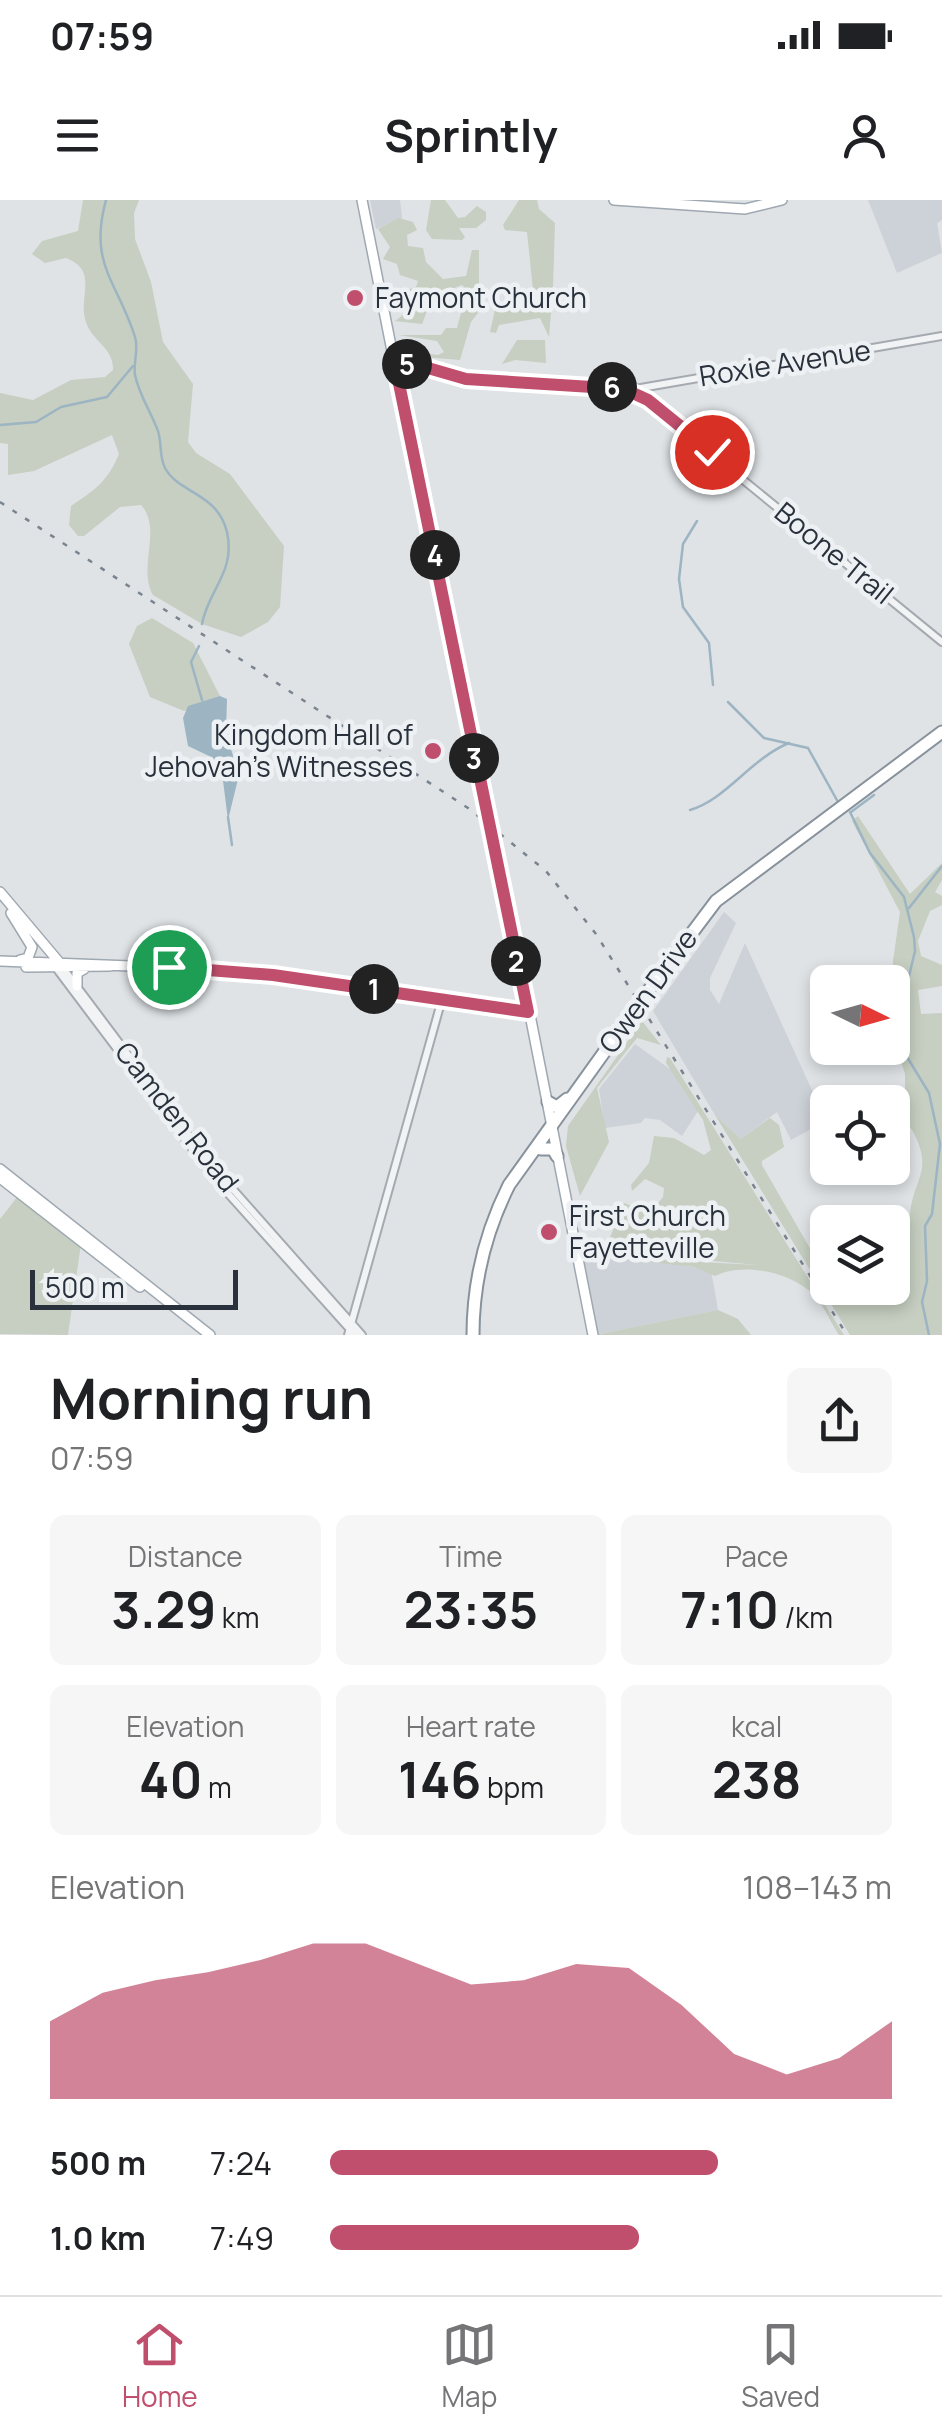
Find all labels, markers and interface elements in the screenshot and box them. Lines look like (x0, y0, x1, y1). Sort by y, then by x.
text: 07:59 (50, 9, 154, 61)
text: Sprintly (384, 104, 558, 166)
icon: menu (50, 108, 105, 163)
icon: person (837, 108, 892, 163)
place label: Faymont Church (375, 278, 587, 316)
marker: Faymont Church (344, 287, 366, 309)
street label: Roxie Avenue (696, 330, 873, 394)
pin: 5 (382, 339, 432, 389)
text: 5 (399, 345, 415, 383)
pin: 6 (587, 362, 637, 412)
text: 6 (603, 368, 621, 406)
pin (670, 410, 755, 495)
icon: check (685, 425, 740, 480)
street label: Boone Trail (767, 493, 902, 612)
pin: 4 (410, 530, 460, 580)
text: 4 (426, 536, 444, 574)
place label: Kingdom Hall of Jehovah’s Witnesses (145, 715, 413, 785)
pin: 3 (449, 733, 499, 783)
text: 3 (466, 739, 482, 777)
marker: Kingdom Hall of Jehovah’s Witnesses (422, 740, 444, 762)
street label: Owen Drive (589, 921, 705, 1060)
pin (127, 925, 212, 1010)
pin: 2 (491, 936, 541, 986)
icon: arrive (142, 940, 197, 995)
text: 2 (508, 942, 524, 980)
pin: 1 (349, 964, 399, 1014)
north arrow (810, 965, 910, 1065)
map controls (810, 965, 910, 1305)
text: 1 (368, 970, 380, 1008)
street label: Camden Road (107, 1034, 248, 1199)
button: locate (810, 1085, 910, 1185)
place label: First Church Fayetteville (569, 1196, 726, 1266)
button: layers (810, 1205, 910, 1305)
marker: First Church Fayetteville (538, 1221, 560, 1243)
scale bar (30, 1265, 238, 1310)
text: 500 m (45, 1268, 125, 1306)
text: Morning run (50, 1360, 373, 1436)
button: share (787, 1368, 892, 1473)
text: 07:59 (50, 1436, 134, 1480)
text: Distance (128, 1537, 243, 1575)
text: Time (439, 1537, 503, 1575)
text: Pace (725, 1537, 788, 1575)
text: 3.29 (111, 1575, 216, 1643)
text: 23:35 (404, 1575, 538, 1643)
text: 7:10 (680, 1575, 779, 1643)
text: km (216, 1598, 260, 1636)
text: /km (779, 1598, 833, 1636)
text: Elevation (126, 1707, 244, 1745)
text: Heart rate (406, 1707, 536, 1745)
text: kcal (731, 1707, 782, 1745)
text: 40 (139, 1745, 202, 1813)
text: 146 (398, 1745, 481, 1813)
text: 238 (712, 1745, 801, 1813)
text: m (202, 1768, 232, 1806)
text: bpm (481, 1768, 544, 1806)
text: Elevation (50, 1865, 185, 1909)
text: 108–143 m (742, 1865, 892, 1909)
text: 500 m (50, 2141, 146, 2185)
text: 7:24 (210, 2141, 272, 2185)
text: 1.0 km (50, 2216, 146, 2260)
text: 7:49 (210, 2216, 274, 2260)
tab: Home (122, 2317, 198, 2415)
tab: Map (442, 2317, 497, 2415)
tab: Saved (741, 2317, 820, 2415)

